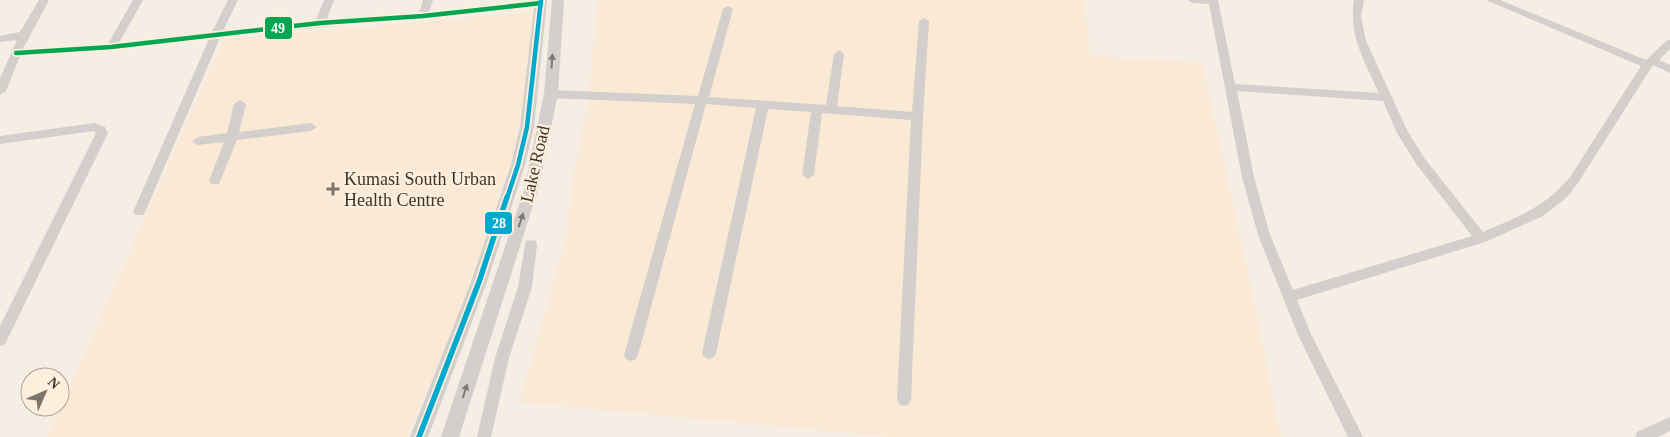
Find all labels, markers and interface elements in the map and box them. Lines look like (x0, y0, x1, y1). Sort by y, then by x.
line badge: 49 (264, 16, 293, 40)
text: 49 (271, 21, 285, 36)
one-way arrow (549, 53, 557, 69)
street label: Lake Road (516, 124, 554, 204)
place label: Kumasi South Urban Health Centre (344, 169, 496, 210)
marker: Kumasi South Urban Health Centre (326, 182, 340, 196)
line badge: 28 (484, 211, 513, 235)
one-way arrow (518, 212, 525, 227)
text: 28 (492, 216, 506, 231)
north arrow (20, 367, 70, 417)
text: N (45, 374, 63, 392)
one-way arrow (462, 383, 469, 398)

